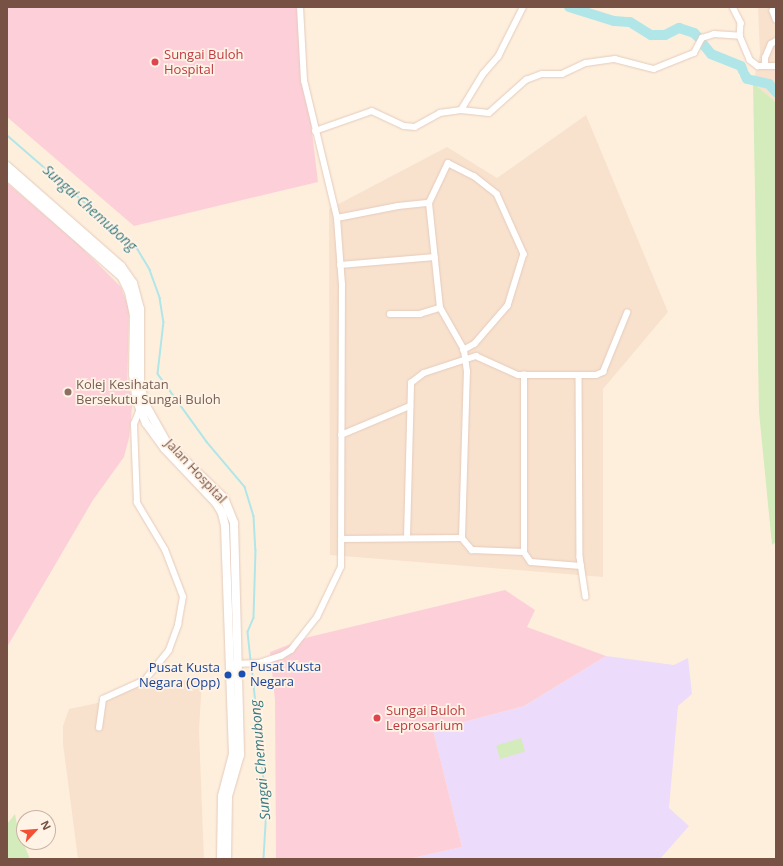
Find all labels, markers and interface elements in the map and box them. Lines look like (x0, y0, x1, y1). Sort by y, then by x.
place label: Sungai Buloh Hospital (164, 47, 243, 78)
marker: Sungai Buloh Hospital (149, 56, 161, 68)
water label: Sungai Chemubong (40, 161, 140, 255)
place label: Kolej Kesihatan Bersekutu Sungai Buloh (76, 377, 221, 408)
marker: Kolej Kesihatan Bersekutu Sungai Buloh (63, 387, 73, 397)
street label: Jalan Hospital (162, 435, 230, 507)
place label: Pusat Kusta Negara (250, 659, 321, 690)
place label: Pusat Kusta Negara (Opp) (139, 660, 220, 691)
marker: Pusat Kusta Negara (237, 669, 247, 679)
marker: Pusat Kusta Negara (Opp) (223, 670, 233, 680)
water label: Sungai Chemubong (246, 699, 274, 821)
place label: Sungai Buloh Leprosarium (386, 703, 465, 734)
marker: Sungai Buloh Leprosarium (371, 712, 383, 724)
north arrow (16, 810, 56, 850)
text: N (38, 818, 55, 832)

